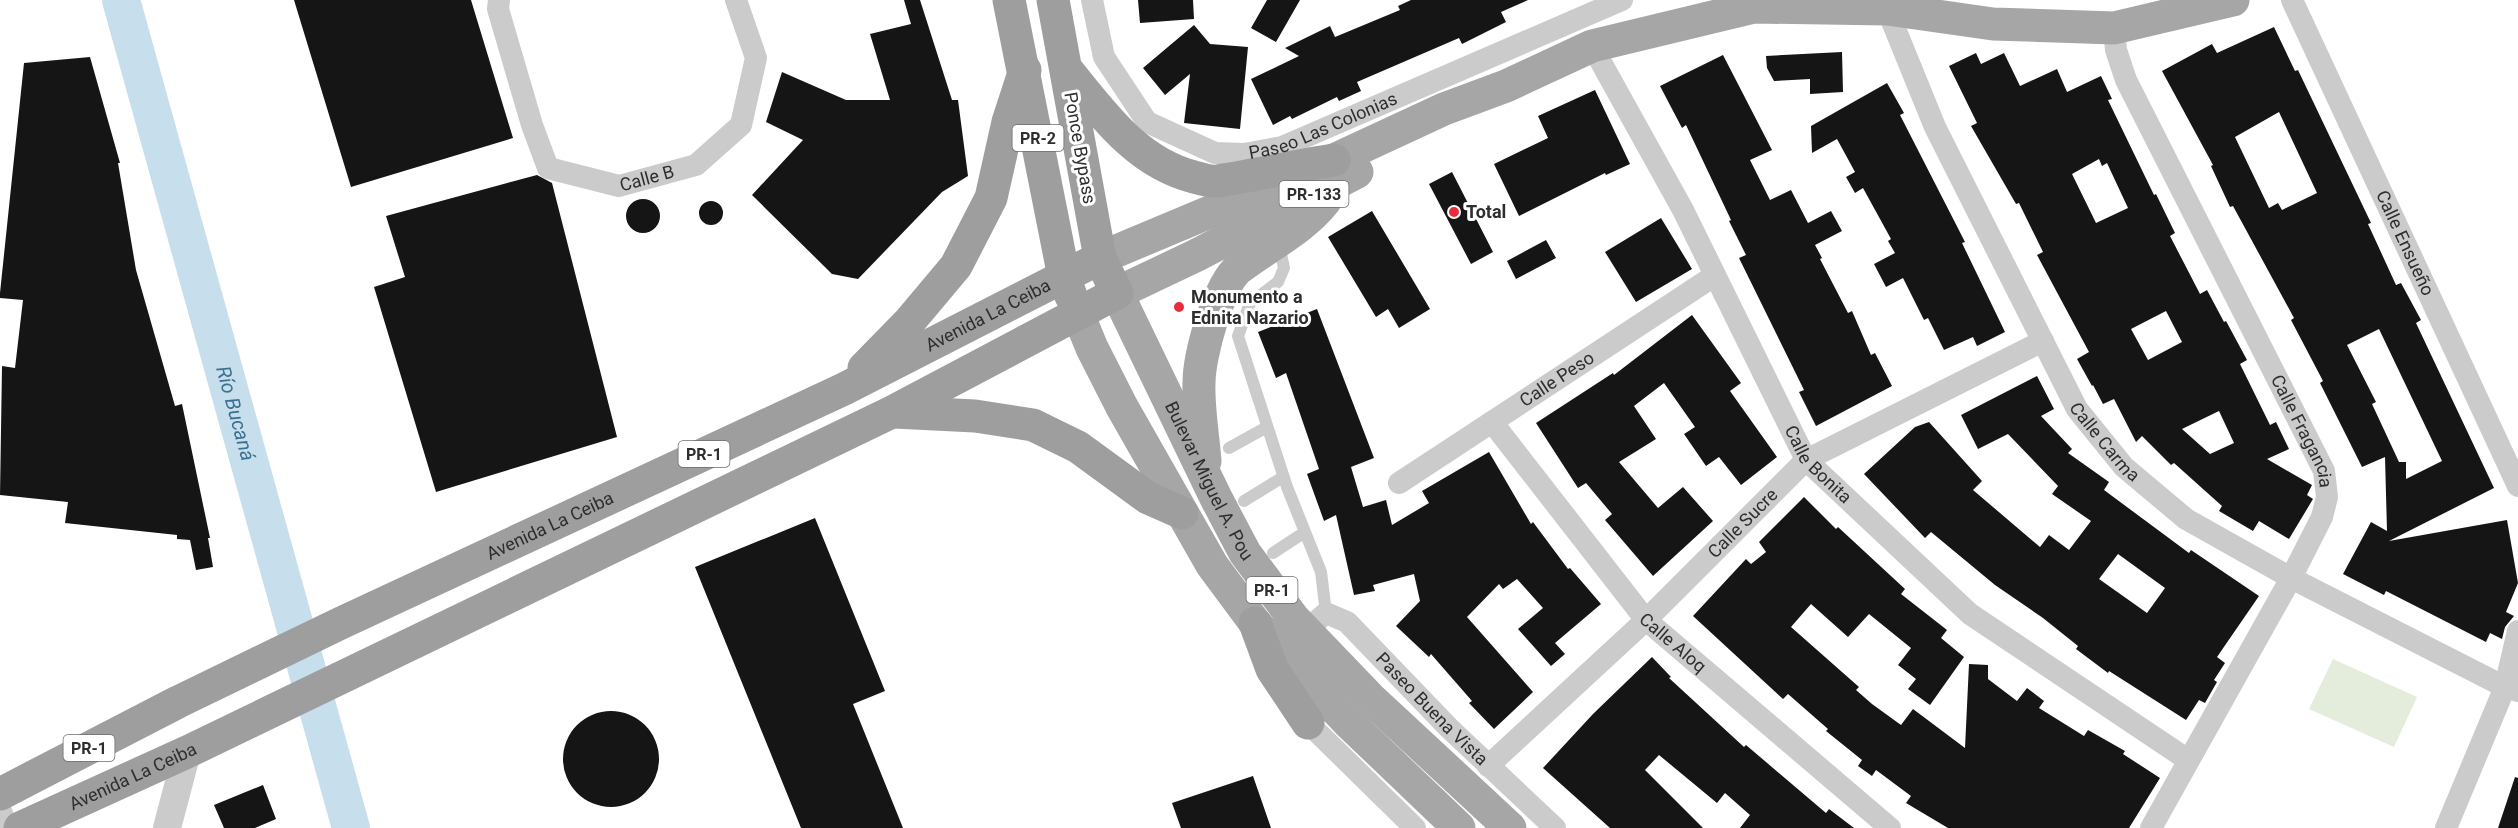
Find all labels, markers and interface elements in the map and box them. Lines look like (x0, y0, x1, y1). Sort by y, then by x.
street label: Paseo Las Colonias (1247, 88, 1400, 163)
street label: Ponce Bypass (1060, 90, 1101, 205)
road number: PR-2 (1012, 125, 1064, 151)
street label: Calle B (617, 160, 676, 195)
road number: PR-133 (1280, 181, 1348, 207)
street label: Calle Ensueño (2372, 187, 2439, 299)
place label: Total (1466, 201, 1506, 222)
marker: Total (1447, 205, 1461, 219)
street label: Avenida La Ceiba (922, 274, 1054, 356)
place label: Monumento a Ednita Nazario (1191, 286, 1309, 328)
marker: Monumento a Ednita Nazario (1172, 300, 1186, 314)
street label: Calle Peso (1516, 347, 1598, 411)
water label: Río Bucaná (211, 363, 261, 464)
street label: Calle Fragancia (2267, 371, 2337, 489)
street label: Bulevar Miguel A. Pou (1161, 398, 1258, 564)
street label: Calle Carma (2065, 399, 2144, 486)
street label: Calle Bonita (1781, 422, 1856, 507)
road number: PR-1 (678, 441, 730, 467)
street label: Calle Sucre (1703, 484, 1782, 562)
street label: Avenida La Ceiba (483, 487, 617, 564)
road number: PR-1 (1246, 577, 1298, 603)
street label: Calle Aloq (1635, 608, 1711, 677)
street label: Paseo Buena Vista (1372, 648, 1493, 769)
road number: PR-1 (64, 735, 115, 761)
street label: Avenida La Ceiba (66, 738, 200, 814)

